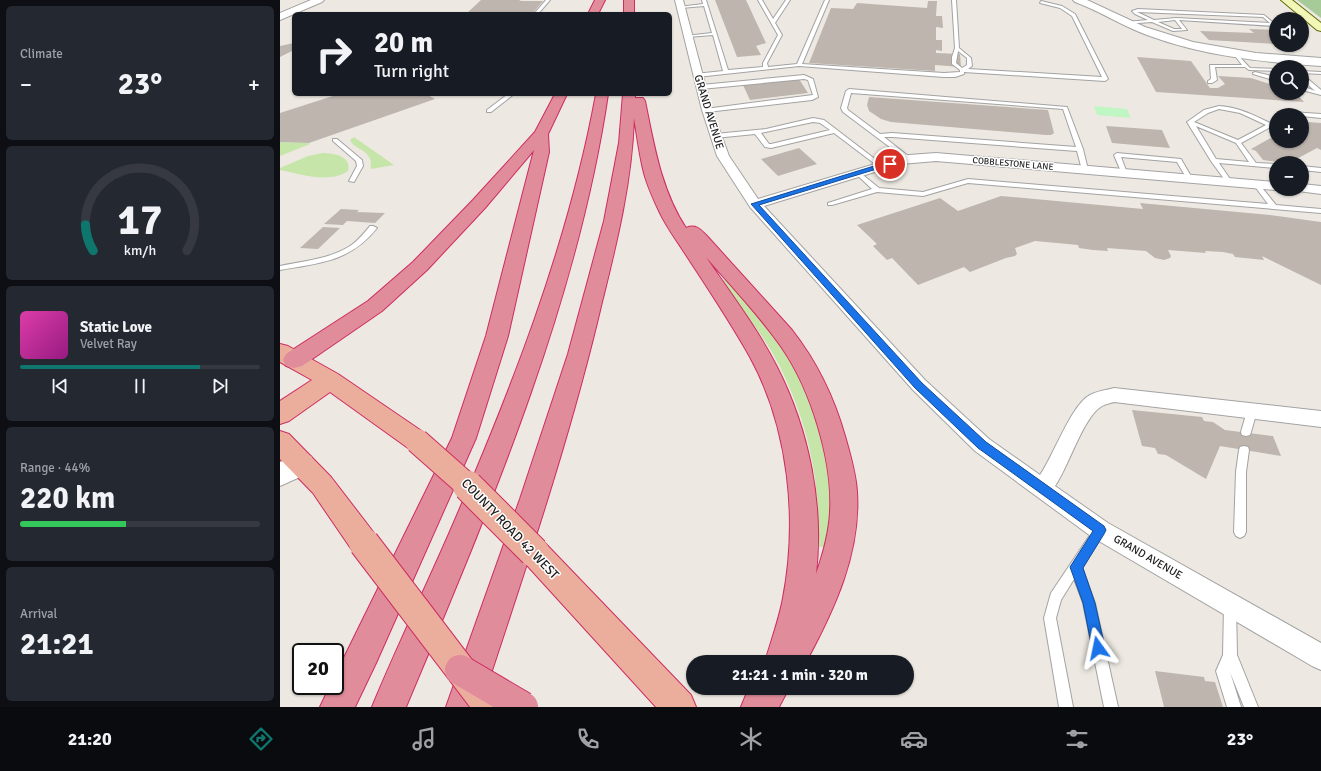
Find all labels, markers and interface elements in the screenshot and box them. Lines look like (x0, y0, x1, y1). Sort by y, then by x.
map controls (1269, 12, 1309, 196)
button: sound (1269, 12, 1309, 52)
text: 20 m (374, 26, 433, 60)
icon: right (308, 28, 360, 80)
text: Climate (20, 46, 63, 62)
text: Turn right (374, 60, 449, 82)
button: search (1269, 60, 1309, 100)
text: 23° (118, 66, 162, 103)
text: − (20, 71, 32, 98)
text: + (248, 71, 260, 98)
street label: GRAND AVENUE (691, 73, 727, 151)
button: + (1269, 108, 1309, 148)
pin (873, 147, 907, 181)
icon: arrive (879, 153, 901, 175)
street label: COBBLESTONE LANE (972, 155, 1054, 173)
button: − (1269, 156, 1309, 196)
text: 17 (118, 195, 162, 246)
text: km/h (124, 242, 156, 259)
text: Static Love (80, 318, 152, 336)
text: Velvet Ray (80, 336, 137, 352)
icon: previous (49, 375, 71, 397)
icon: pause (129, 375, 151, 397)
icon: next (209, 375, 231, 397)
text: Range · 44% (20, 460, 90, 476)
street label: COUNTY ROAD 42 WEST (458, 475, 563, 583)
text: 220 km (20, 480, 115, 517)
street label: GRAND AVENUE (1111, 532, 1185, 582)
text: Arrival (20, 606, 57, 622)
text: 21:21 (20, 626, 94, 663)
position arrow (1077, 627, 1119, 669)
speed limit sign: 20 (292, 643, 344, 695)
text: 21:21 · 1 min · 320 m (732, 666, 868, 684)
icon: directions (247, 725, 275, 753)
icon: music (410, 725, 438, 753)
icon: phone (574, 725, 602, 753)
icon: climate (737, 725, 765, 753)
icon: car (900, 725, 928, 753)
icon: filters (1063, 725, 1091, 753)
text: 21:20 (68, 728, 112, 750)
text: 23° (1227, 728, 1253, 750)

